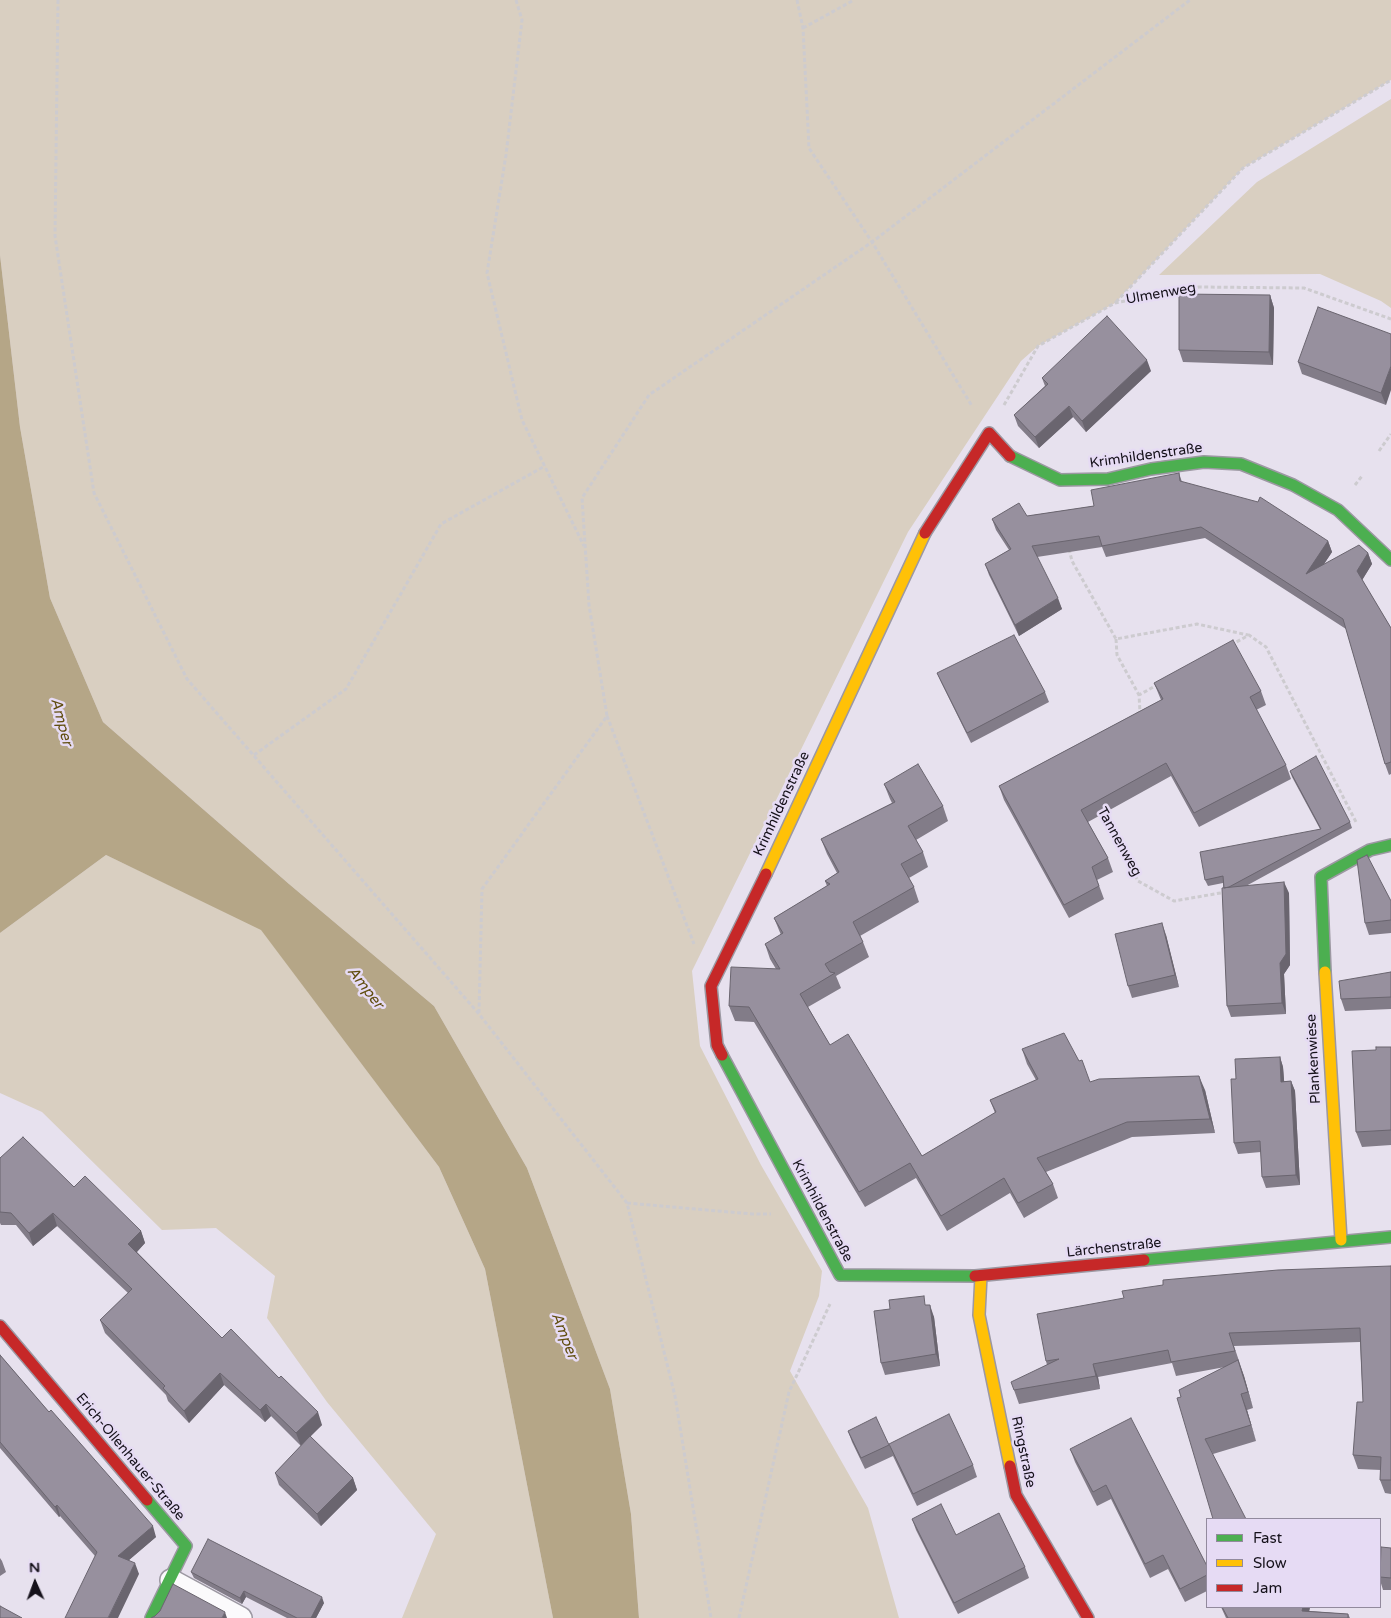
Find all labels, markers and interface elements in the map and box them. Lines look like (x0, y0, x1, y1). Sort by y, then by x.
street label: Ulmenweg (1125, 280, 1197, 308)
street label: Krimhildenstraße (1089, 440, 1203, 472)
water label: Amper (46, 696, 76, 748)
street label: Krimhildenstraße (750, 749, 814, 859)
street label: Tannenweg (1093, 805, 1145, 879)
water label: Amper (343, 963, 387, 1013)
street label: Plankenwiese (1303, 1014, 1325, 1104)
street label: Krimhildenstraße (788, 1157, 856, 1265)
street label: Lärchenstraße (1066, 1235, 1162, 1261)
water label: Amper (547, 1310, 581, 1362)
street label: Erich-Ollenhauer-Straße (72, 1390, 188, 1524)
street label: Ringstraße (1007, 1415, 1039, 1489)
legend (1206, 1518, 1381, 1608)
text: Fast (1253, 1529, 1282, 1547)
text: Slow (1253, 1554, 1287, 1572)
north arrow (10, 1558, 60, 1608)
text: N (29, 1559, 40, 1576)
text: Jam (1253, 1579, 1282, 1597)

